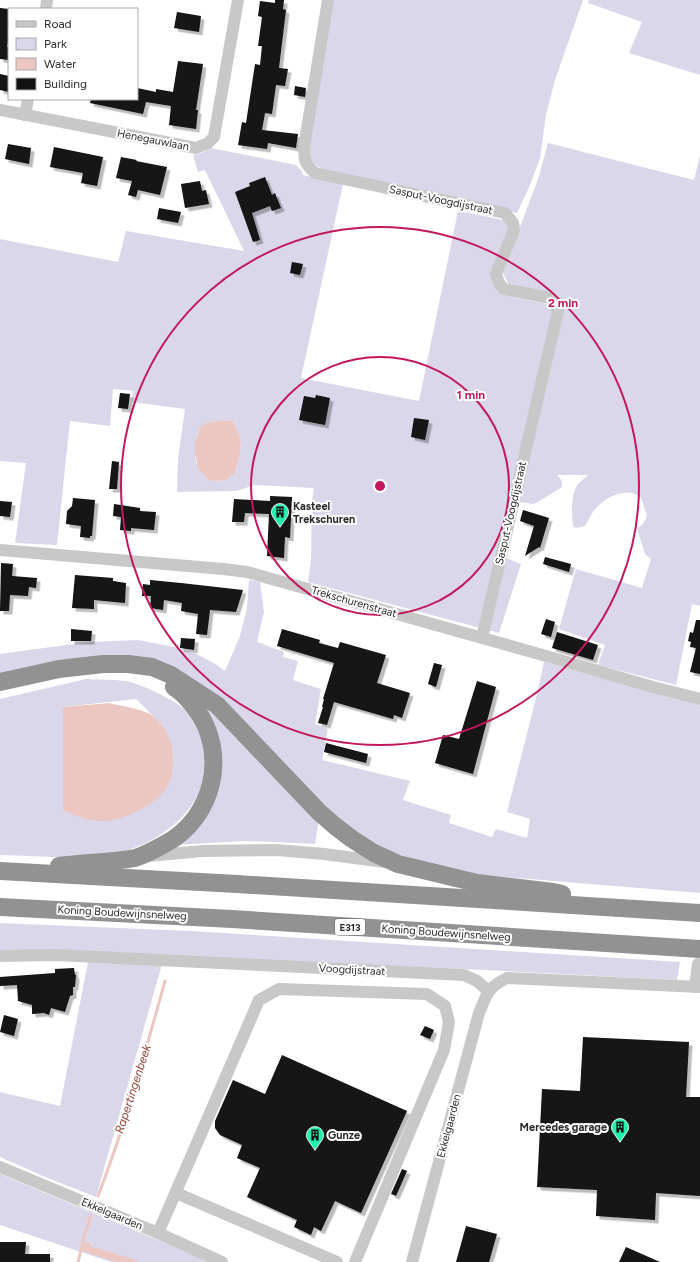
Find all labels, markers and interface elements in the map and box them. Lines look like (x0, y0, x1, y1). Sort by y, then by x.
legend (8, 8, 138, 100)
text: Road (44, 17, 72, 31)
text: Park (44, 37, 67, 51)
text: Water (44, 57, 76, 71)
text: Building (44, 77, 87, 91)
street label: Henegauwlaan (116, 127, 190, 153)
street label: Sasput-Voogdijstraat (388, 183, 494, 217)
text: 2 min (548, 296, 578, 310)
text: 1 min (457, 388, 485, 402)
street label: Sasput-Voogdijstraat (493, 460, 529, 566)
centre of rings (373, 479, 387, 493)
place label: Kasteel Trekschuren (293, 500, 355, 526)
building icon: Kasteel Trekschuren (270, 502, 290, 527)
street label: Trekschurenstraat (310, 584, 398, 620)
street label: Koning Boudewijnsnelweg (57, 903, 187, 923)
road number: E313 (335, 919, 365, 935)
street label: Koning Boudewijnsnelweg (381, 922, 511, 944)
street label: Voogdijstraat (318, 962, 386, 978)
water label: Rapertingenbeek (112, 1042, 154, 1135)
street label: Ekkelgaarden (434, 1093, 464, 1159)
building icon: Mercedes garage (610, 1117, 630, 1142)
place label: Mercedes garage (520, 1121, 607, 1134)
building icon: Gunze (305, 1125, 325, 1150)
place label: Gunze (328, 1129, 360, 1142)
street label: Ekkelgaarden (79, 1195, 145, 1233)

